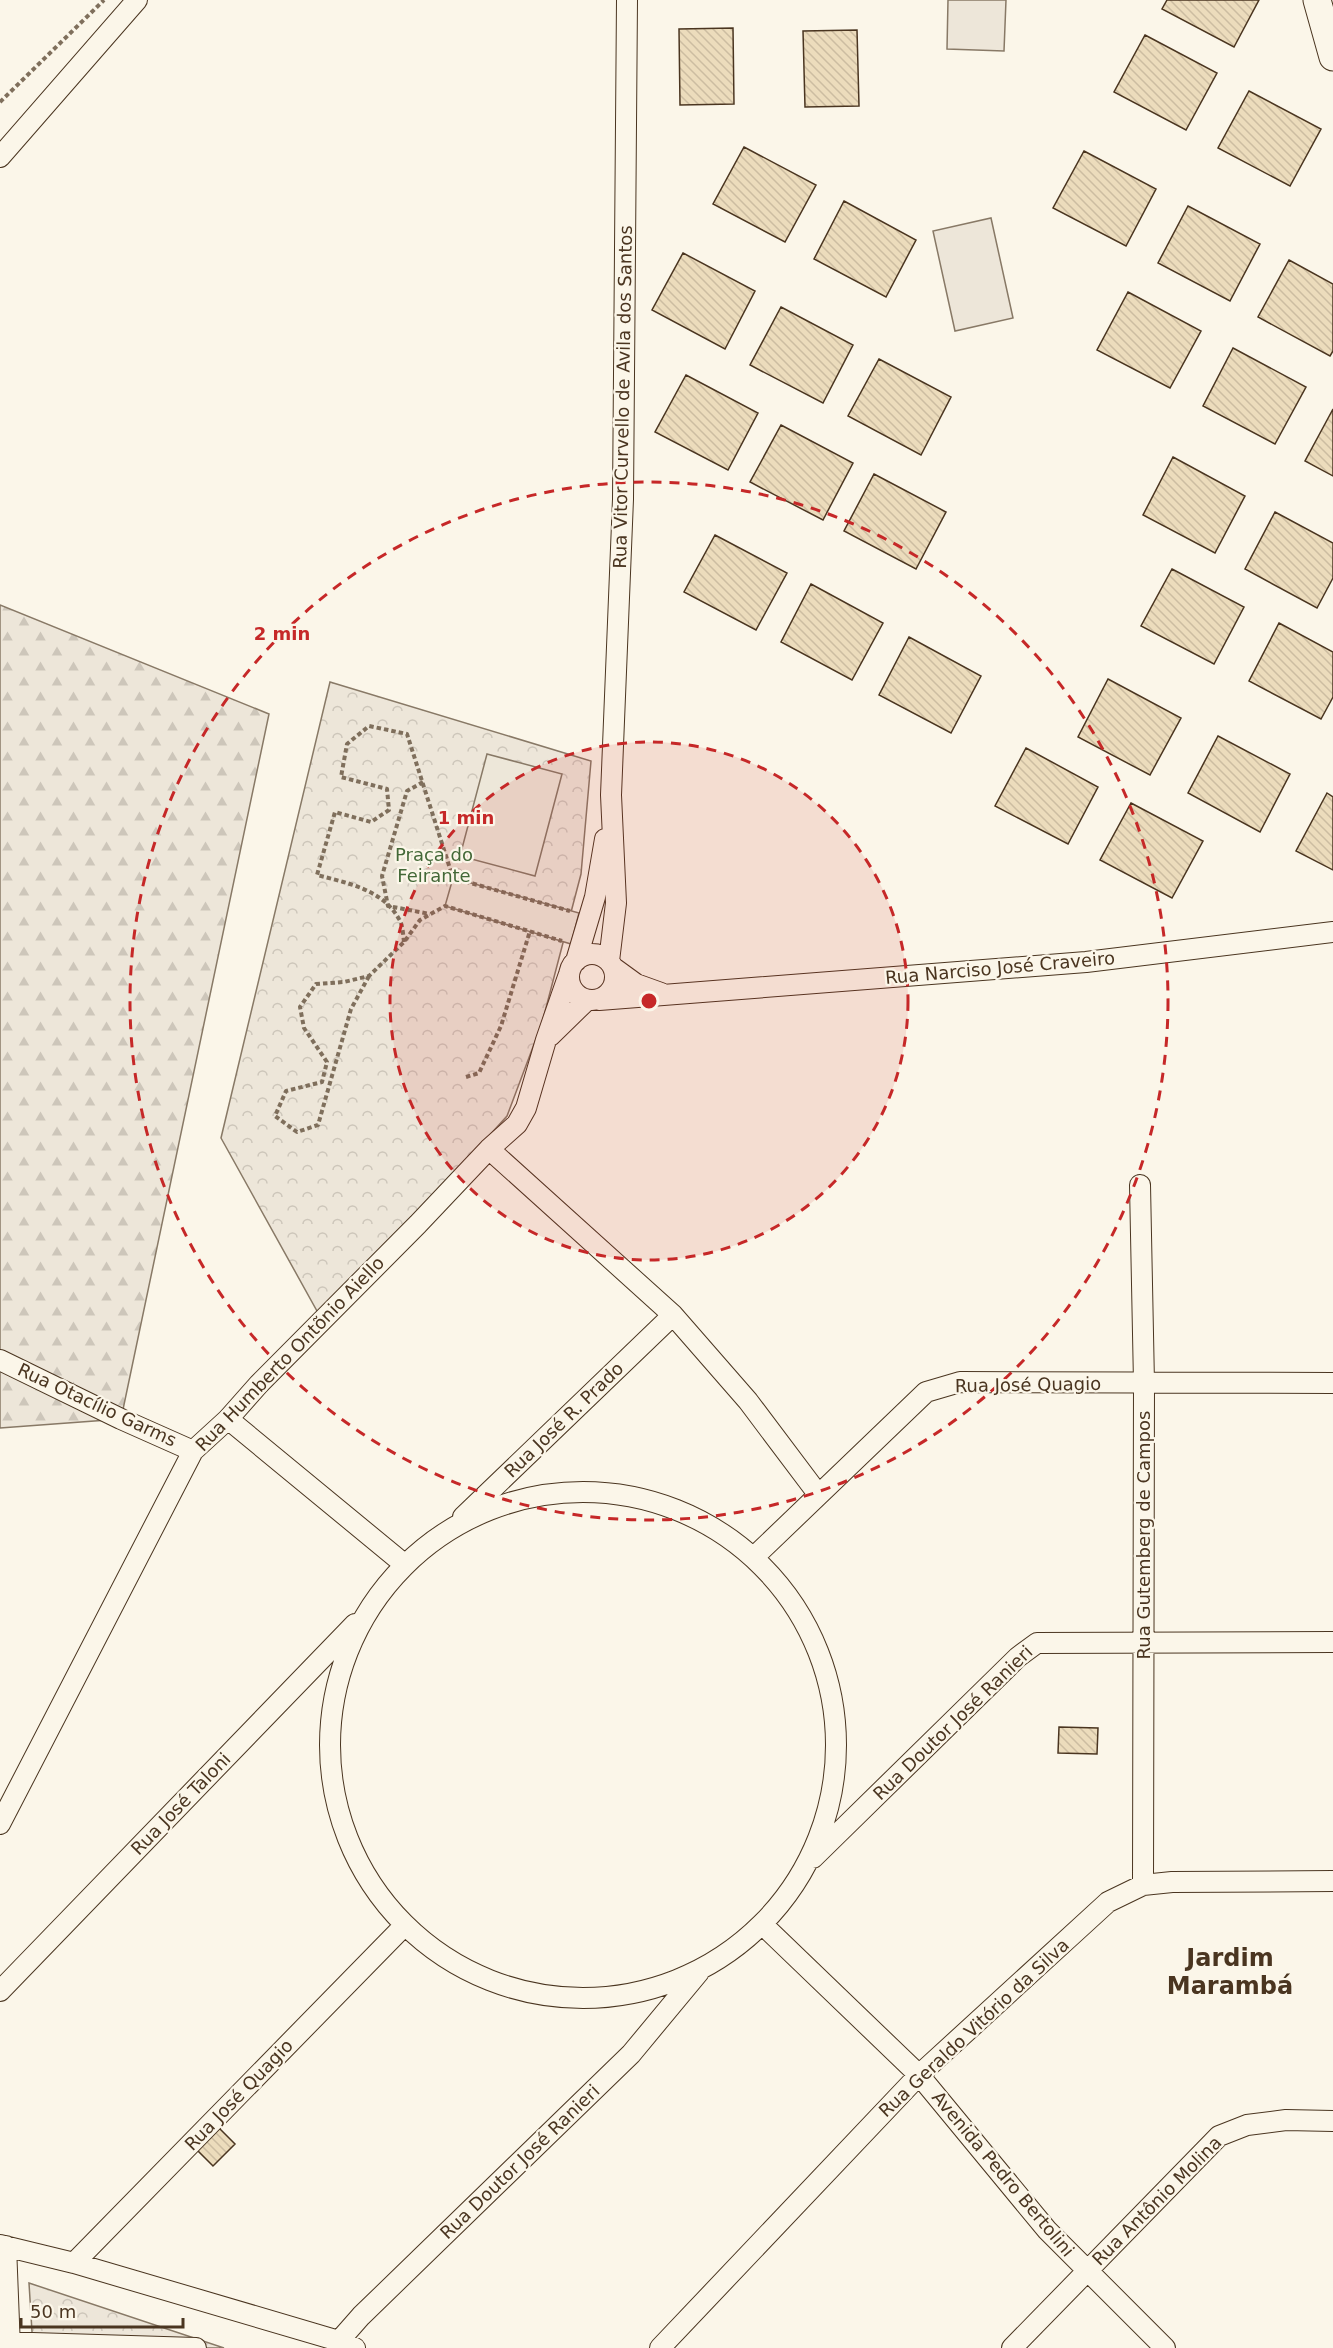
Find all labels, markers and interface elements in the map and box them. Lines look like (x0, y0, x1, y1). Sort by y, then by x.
street label: Rua Vitor Curvello de Avila dos Santos (609, 225, 636, 569)
text: 2 min (254, 623, 310, 644)
text: 1 min (438, 807, 494, 828)
park label: Praça do Feirante (395, 844, 473, 886)
street label: Rua Narciso José Craveiro (884, 947, 1116, 988)
centre of rings (639, 991, 659, 1011)
street label: Rua Humberto Ontõnio Aiello (191, 1252, 388, 1455)
street label: Rua José R. Prado (500, 1358, 627, 1482)
street label: Rua Otacílio Garms (14, 1359, 180, 1451)
street label: Rua José Quagio (955, 1373, 1101, 1396)
street label: Rua Gutemberg de Campos (1133, 1411, 1154, 1659)
street label: Rua Doutor José Ranieri (869, 1641, 1037, 1804)
street label: Rua José Taloni (127, 1748, 235, 1859)
street label: Rua Geraldo Vitório da Silva (874, 1934, 1073, 2121)
district label: Jardim Marambá (1167, 1944, 1293, 2000)
street label: Rua José Quagio (180, 2035, 297, 2155)
street label: Rua Doutor José Ranieri (436, 2080, 604, 2243)
street label: Avenida Pedro Bertolini (928, 2087, 1079, 2261)
street label: Rua Antônio Molina (1088, 2132, 1226, 2270)
scale bar (21, 2291, 183, 2329)
text: 50 m (30, 2301, 76, 2322)

